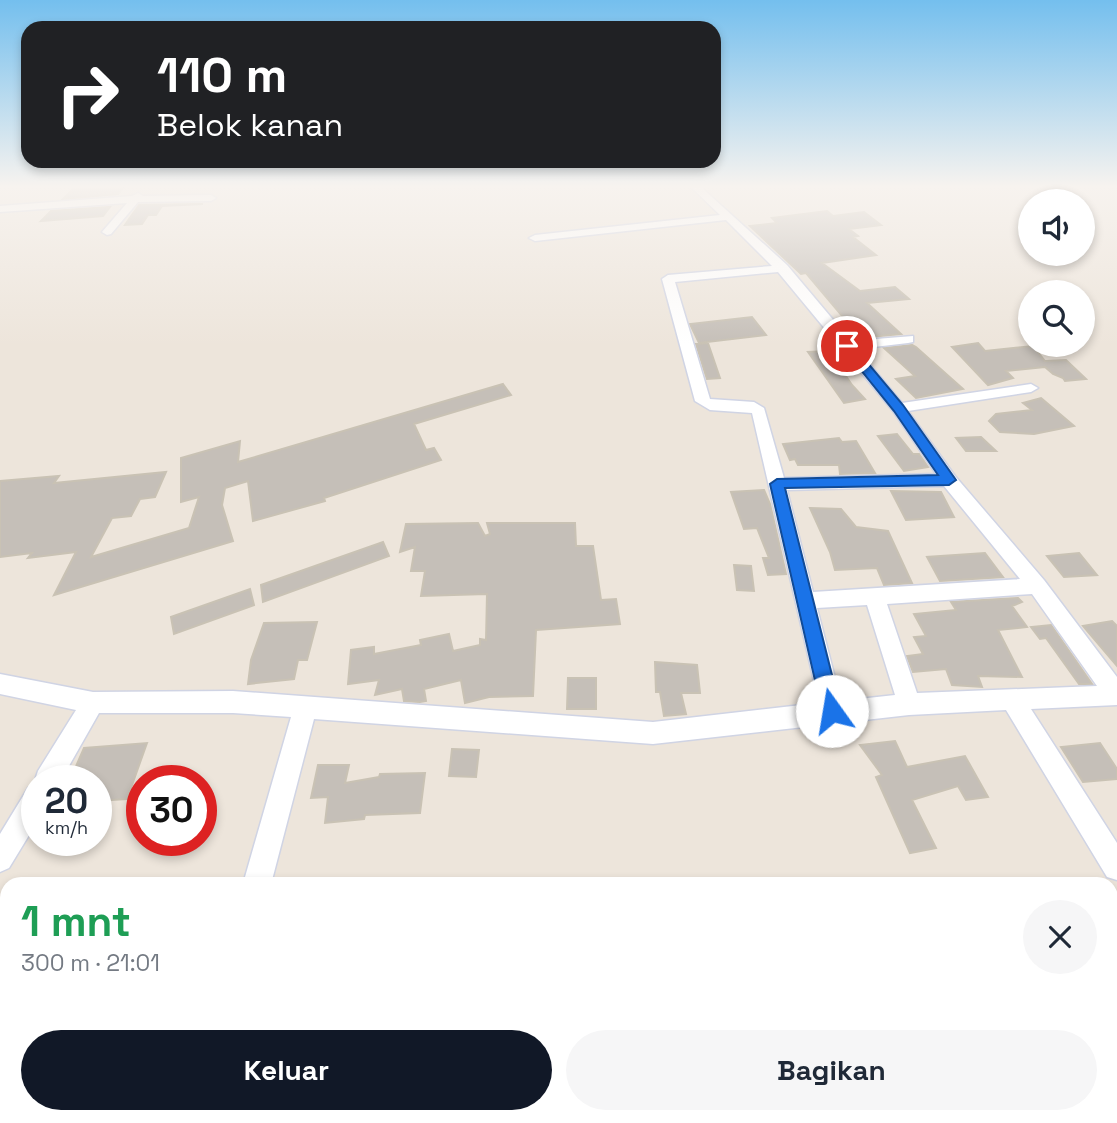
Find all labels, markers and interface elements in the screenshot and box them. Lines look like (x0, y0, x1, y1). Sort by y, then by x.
text: 110 m (157, 44, 287, 106)
icon: right (42, 49, 133, 140)
text: Belok kanan (157, 105, 343, 145)
map controls (1018, 189, 1095, 357)
button: sound (1018, 189, 1095, 266)
button: search (1018, 280, 1095, 357)
pin (817, 316, 877, 376)
icon: arrive (828, 327, 866, 365)
position arrow (795, 674, 869, 748)
speed limit sign: 30 (126, 765, 217, 856)
text: 20 (45, 779, 88, 823)
text: km/h (45, 816, 88, 839)
text: 1 mnt (21, 895, 131, 948)
button: close (1023, 900, 1097, 974)
text: 300 m · 21:01 (21, 948, 160, 978)
button: Keluar (21, 1030, 552, 1110)
button: Bagikan (566, 1030, 1097, 1110)

